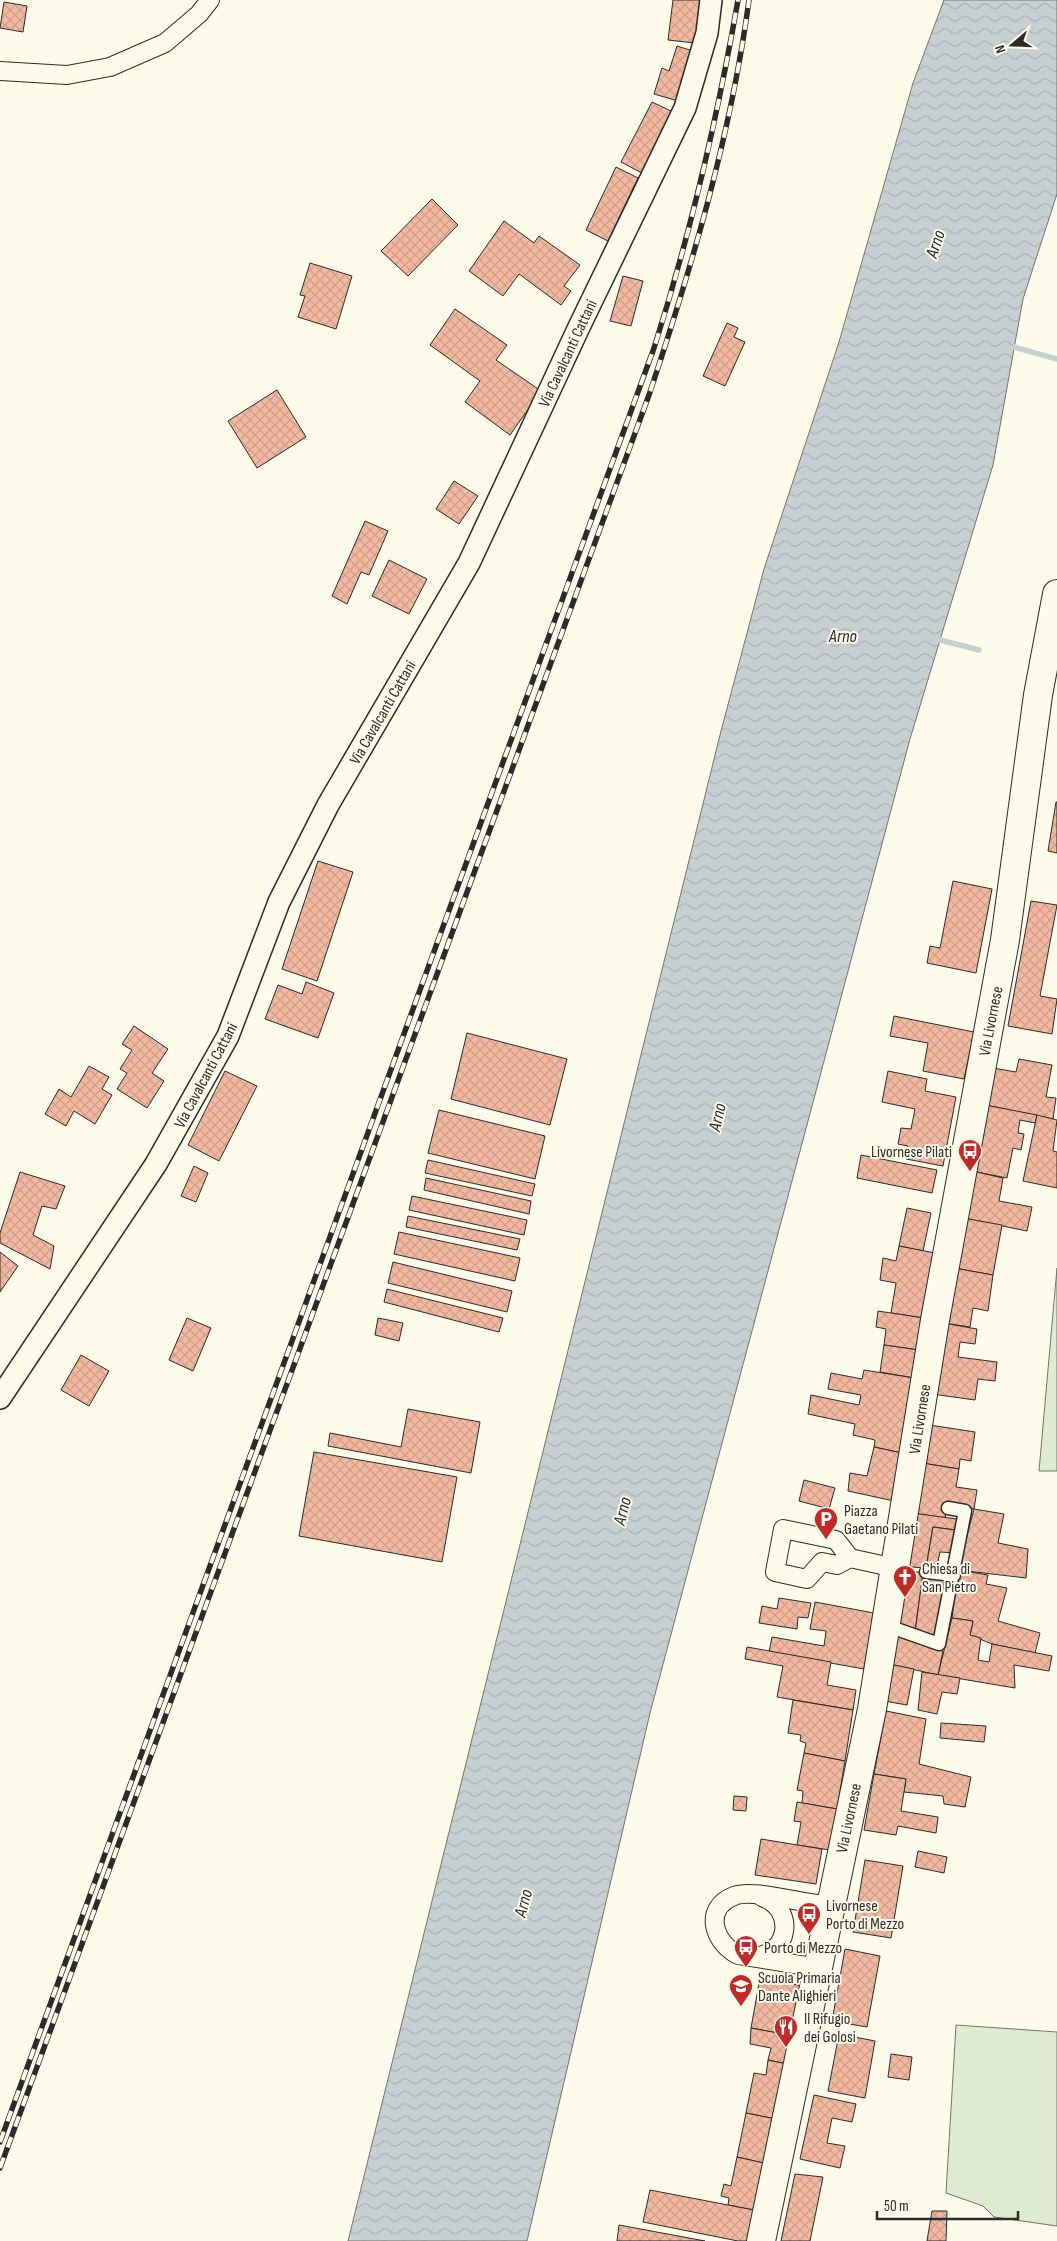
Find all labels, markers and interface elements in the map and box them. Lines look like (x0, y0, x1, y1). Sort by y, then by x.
north arrow (987, 20, 1037, 70)
text: N (991, 43, 1009, 55)
water label: Arno (921, 227, 950, 262)
street label: Via Cavalcanti Cattani (535, 297, 602, 410)
water label: Arno (828, 626, 858, 647)
street label: Via Cavalcanti Cattani (346, 658, 421, 768)
street label: Via Livornese (975, 985, 1008, 1058)
street label: Via Cavalcanti Cattani (171, 1020, 242, 1132)
water label: Arno (704, 1101, 731, 1134)
bus stop icon: Livornese Pilati (957, 1138, 983, 1172)
place label: Livornese Pilati (871, 1143, 952, 1162)
street label: Via Livornese (906, 1383, 935, 1456)
water label: Arno (609, 1494, 636, 1528)
place label: Piazza Gaetano Pilati (844, 1502, 918, 1539)
parking icon: Piazza Gaetano Pilati (813, 1506, 839, 1540)
place label: Chiesa di San Pietro (922, 1560, 976, 1597)
church icon: Chiesa di San Pietro (892, 1564, 918, 1598)
street label: Via Livornese (833, 1782, 866, 1855)
water label: Arno (509, 1886, 537, 1920)
place label: Livornese Porto di Mezzo (826, 1897, 904, 1934)
bus stop icon: Livornese Porto di Mezzo (796, 1901, 822, 1935)
bus stop icon: Porto di Mezzo (733, 1934, 759, 1968)
place label: Porto di Mezzo (764, 1939, 842, 1958)
place label: Scuola Primaria Dante Alighieri (758, 1969, 841, 2006)
school or university icon: Scuola Primaria Dante Alighieri (728, 1973, 754, 2007)
place label: Il Rifugio dei Golosi (804, 2010, 856, 2047)
restaurant icon: Il Rifugio dei Golosi (773, 2014, 799, 2048)
scale bar (877, 2188, 1018, 2220)
text: 50 m (884, 2197, 909, 2216)

